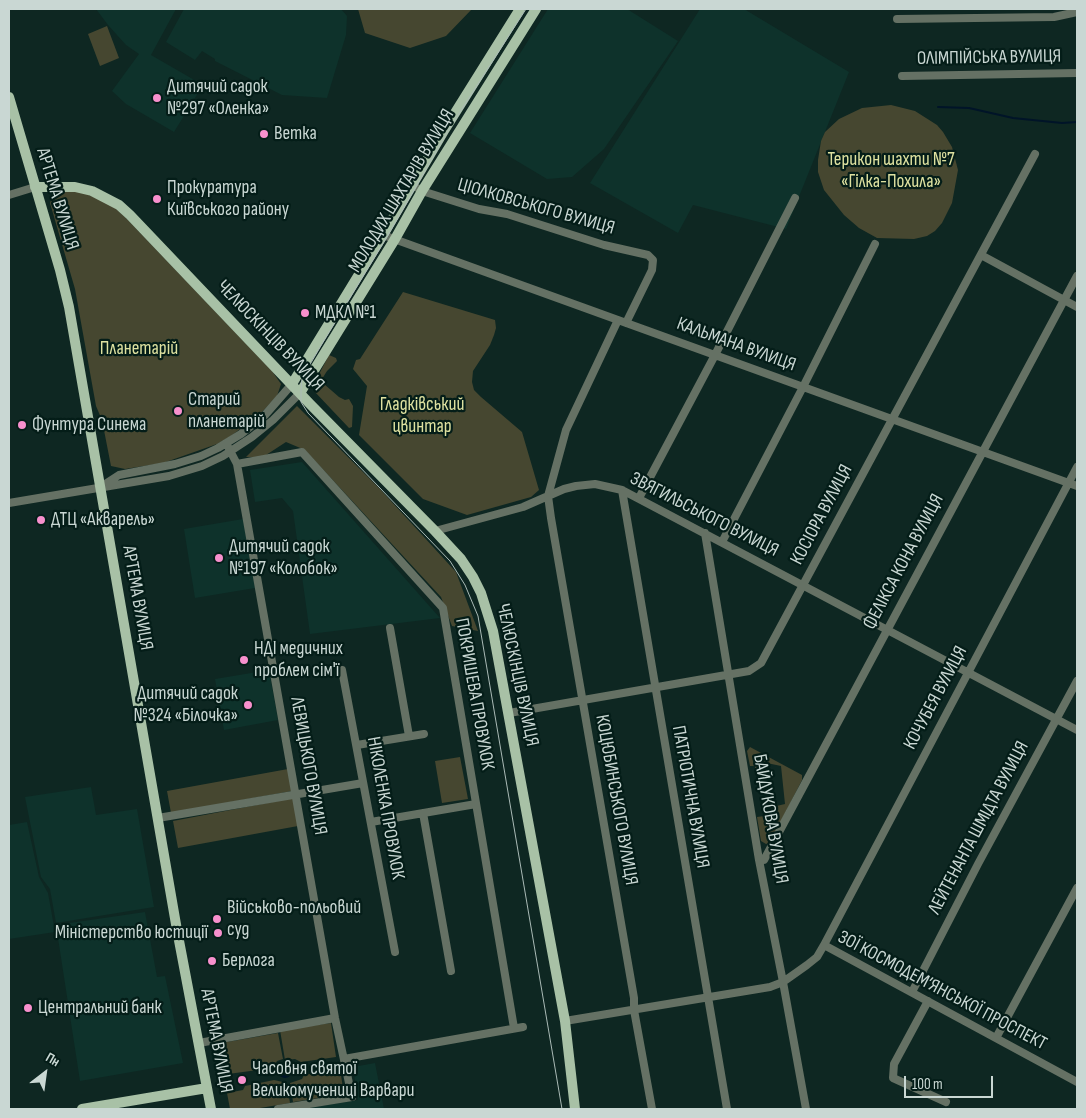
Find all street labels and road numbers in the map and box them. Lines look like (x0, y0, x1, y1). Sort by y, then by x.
street label: ОЛІМПІЙСЬКА ВУЛИЦЯ (917, 45, 1061, 71)
street label: МОЛОДИХ ШАХТАРІВ ВУЛИЦЯ (344, 105, 460, 277)
street label: АРТЕМА ВУЛИЦЯ (31, 145, 83, 253)
street label: ЦІОЛКОВСЬКОГО ВУЛИЦЯ (455, 174, 617, 240)
street label: ЧЕЛЮСКІНЦІВ ВУЛИЦЯ (211, 276, 329, 396)
street label: КАЛЬМАНА ВУЛИЦЯ (673, 313, 799, 377)
street label: КОСІОРА ВУЛИЦЯ (786, 461, 858, 569)
street label: ЗВЯГИЛЬСЬКОГО ВУЛИЦЯ (626, 468, 782, 562)
street label: ФЕЛІКСА КОНА ВУЛИЦЯ (859, 490, 949, 634)
street label: АРТЕМА ВУЛИЦЯ (117, 544, 157, 652)
street label: ЧЕЛЮСКІНЦІВ ВУЛИЦЯ (491, 602, 543, 748)
street label: ПОКРИШЕВА ПРОВУЛОК (449, 616, 499, 772)
street label: КОЧУБЕЯ ВУЛИЦЯ (899, 642, 973, 754)
street label: ЛЕВИЦЬКОГО ВУЛИЦЯ (285, 695, 331, 837)
street label: КОЦЮБИНСЬКОГО ВУЛИЦЯ (590, 713, 642, 887)
street label: ПАТРІОТИЧНА ВУЛИЦЯ (666, 724, 714, 870)
street label: НІКОЛЕНКА ПРОВУЛОК (361, 735, 409, 881)
street label: ЛЕЙТЕНАНТА ШМІДТА ВУЛИЦЯ (924, 738, 1034, 918)
street label: БАЙДУКОВА ВУЛИЦЯ (747, 752, 793, 886)
street label: ЗОЇ КОСМОДЕМ’ЯНСЬКОЇ ПРОСПЕКТ (834, 926, 1050, 1056)
street label: АРТЕМА ВУЛИЦЯ (195, 987, 237, 1095)

